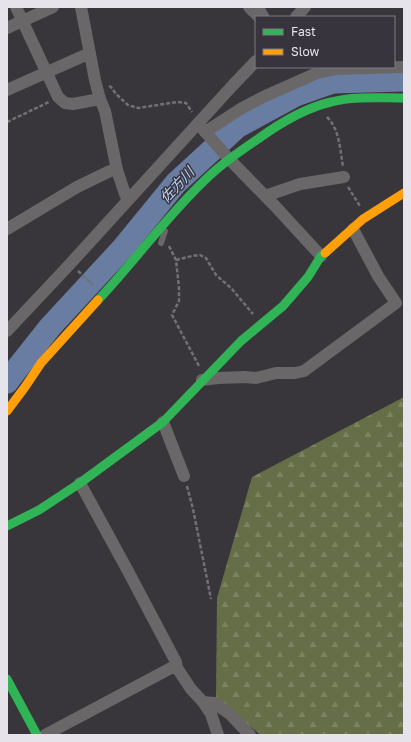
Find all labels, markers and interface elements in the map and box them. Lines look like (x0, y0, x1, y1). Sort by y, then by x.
legend (255, 16, 395, 68)
text: Fast (291, 24, 316, 39)
text: Slow (291, 44, 319, 59)
water label: 佐方川 (156, 162, 199, 206)

